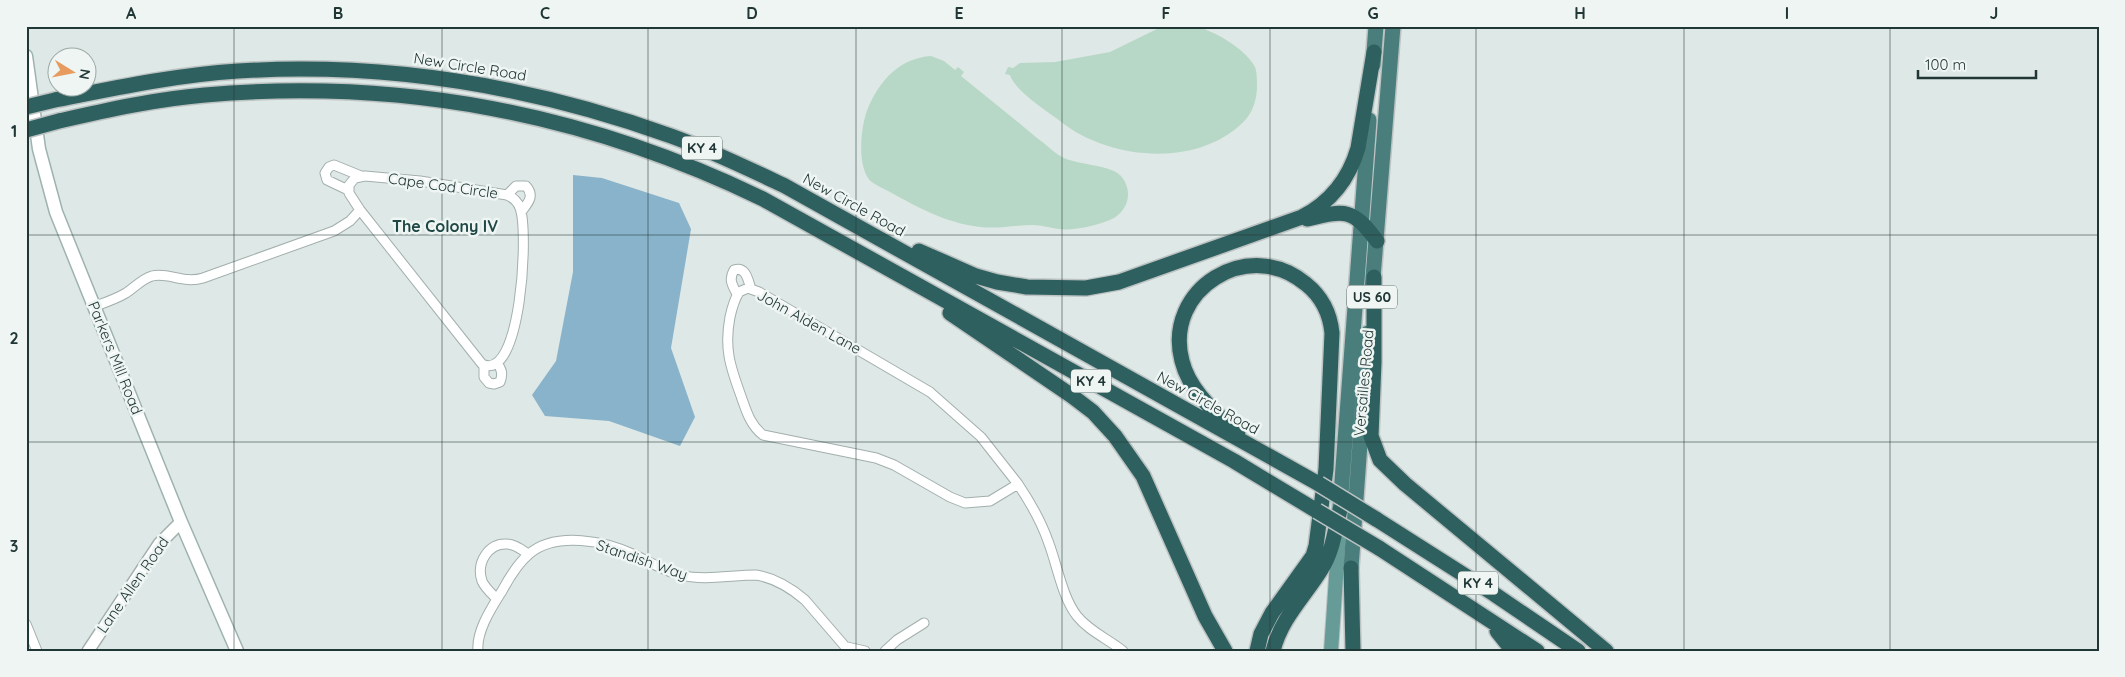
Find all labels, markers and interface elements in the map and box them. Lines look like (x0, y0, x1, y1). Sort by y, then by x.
text: A (126, 3, 137, 23)
text: B (333, 3, 343, 23)
text: C (540, 3, 550, 23)
text: D (746, 3, 758, 23)
text: E (954, 3, 964, 23)
text: F (1162, 3, 1171, 23)
text: G (1367, 3, 1379, 23)
text: H (1574, 3, 1586, 23)
text: I (1785, 3, 1789, 23)
text: J (1990, 3, 1998, 23)
north arrow (48, 48, 98, 98)
street label: New Circle Road (412, 48, 528, 85)
scale bar (1918, 48, 2035, 80)
text: 100 m (1925, 55, 1966, 74)
text: N (75, 68, 95, 81)
text: 1 (11, 121, 17, 141)
road number: KY 4 (682, 136, 722, 160)
street label: Cape Cod Circle (387, 168, 499, 203)
street label: New Circle Road (800, 169, 909, 241)
district label: The Colony IV (392, 216, 498, 236)
street label: John Alden Lane (754, 285, 865, 358)
road number: US 60 (1347, 286, 1397, 308)
street label: Parkers Mill Road (84, 298, 147, 417)
text: 2 (9, 328, 19, 348)
street label: Versailles Road (1349, 329, 1378, 437)
street label: New Circle Road (1154, 367, 1263, 439)
road number: KY 4 (1071, 370, 1111, 392)
street label: Lane Allen Road (92, 533, 173, 637)
street label: Standish Way (594, 535, 690, 584)
text: 3 (10, 536, 18, 556)
road number: KY 4 (1458, 572, 1498, 594)

